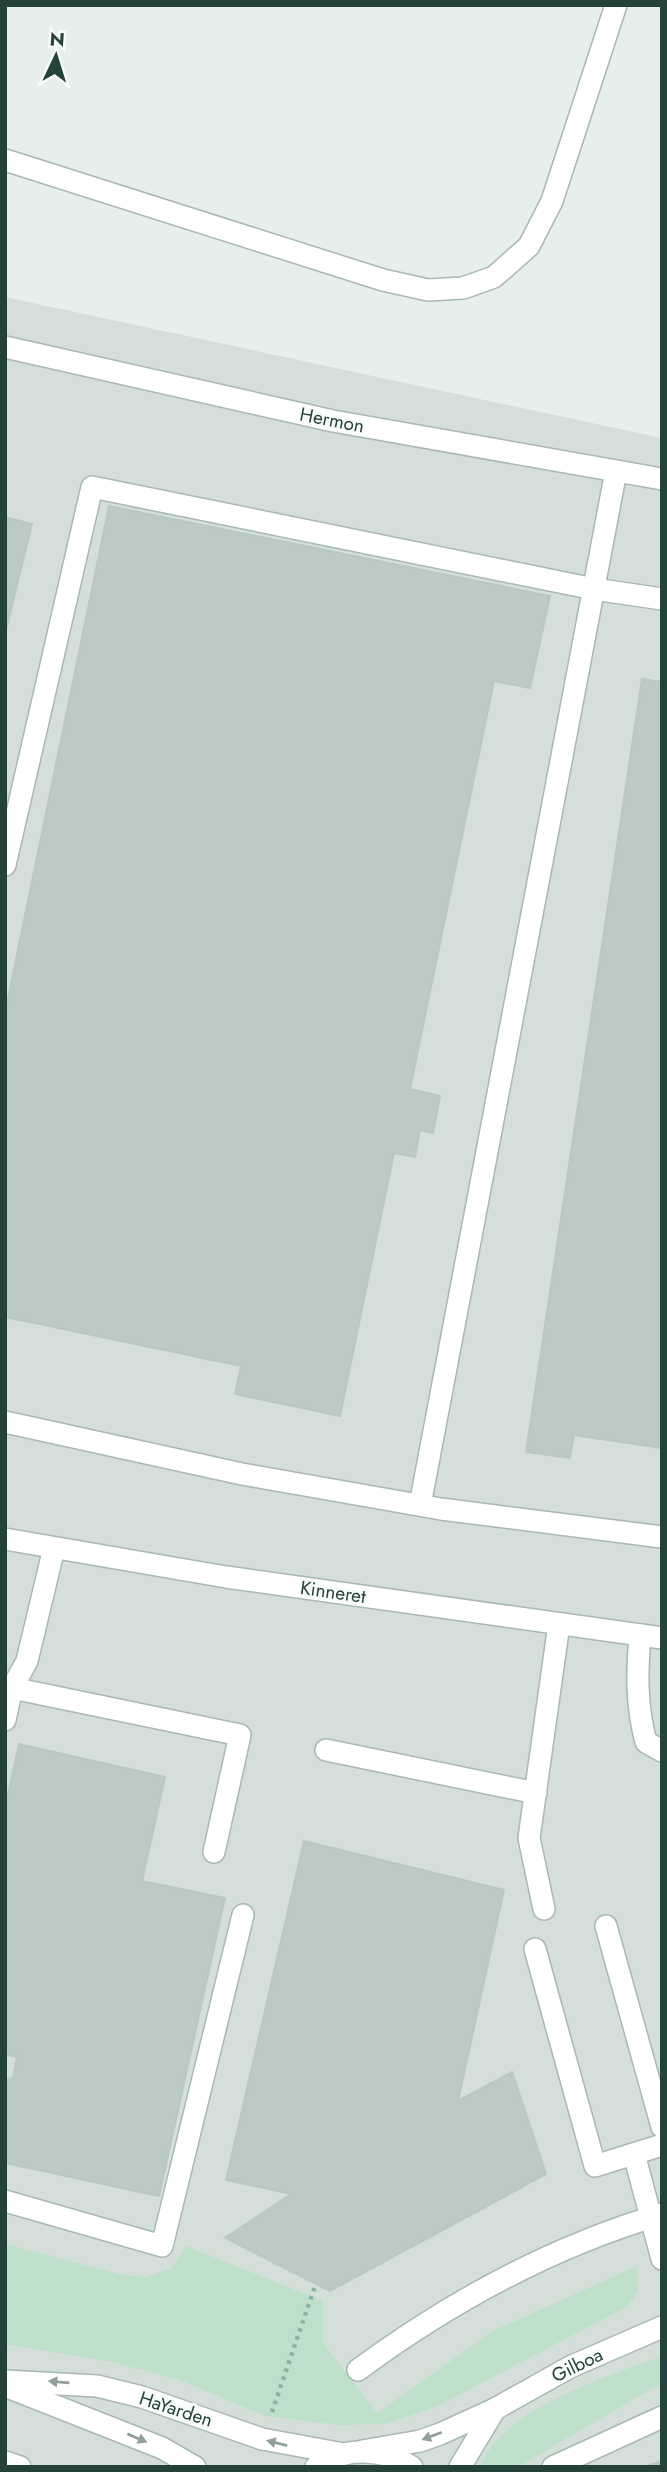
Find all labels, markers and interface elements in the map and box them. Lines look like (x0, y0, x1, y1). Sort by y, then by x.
north arrow (21, 21, 91, 91)
text: N (49, 26, 66, 54)
street label: Hermon (297, 401, 367, 439)
street label: Kinneret (298, 1574, 368, 1610)
street label: Gilboa (547, 2341, 607, 2389)
one-way arrow (48, 2376, 70, 2387)
street label: HaYarden (136, 2384, 216, 2434)
one-way arrow (422, 2431, 443, 2442)
one-way arrow (127, 2432, 147, 2444)
one-way arrow (266, 2437, 288, 2448)

